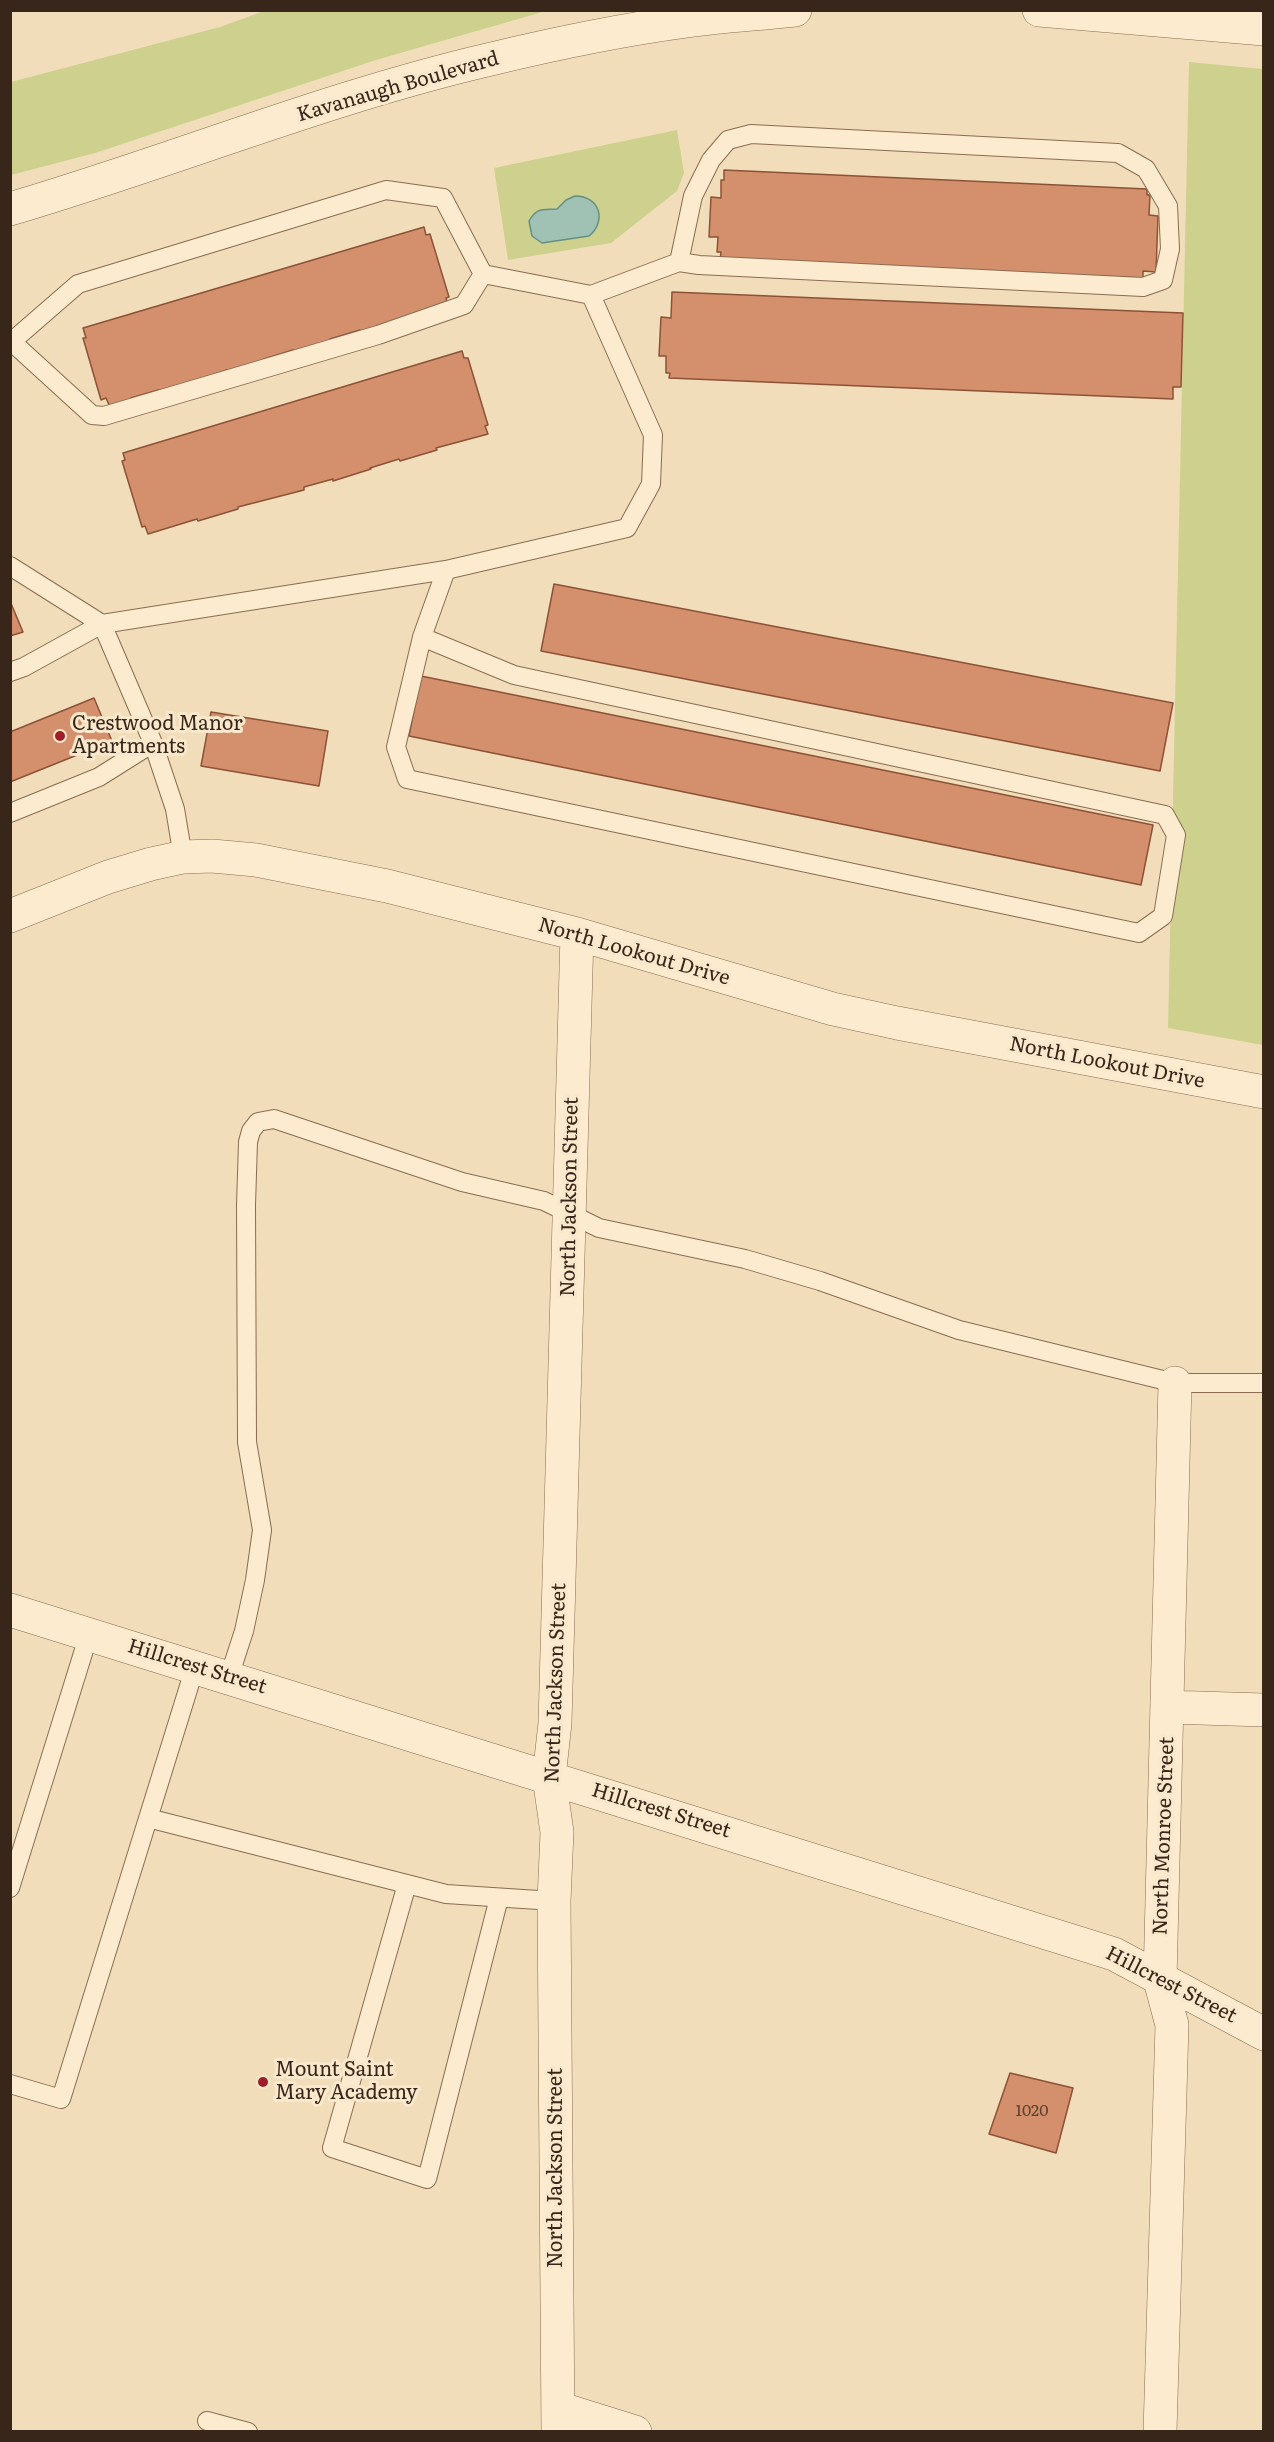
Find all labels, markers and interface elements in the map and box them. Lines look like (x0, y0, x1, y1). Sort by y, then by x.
street label: Kavanaugh Boulevard (294, 47, 502, 127)
place label: Crestwood Manor Apartments (72, 712, 243, 759)
marker: Crestwood Manor Apartments (53, 729, 67, 743)
street label: North Lookout Drive (535, 913, 733, 991)
street label: North Lookout Drive (1007, 1032, 1207, 1094)
street label: North Jackson Street (556, 1097, 584, 1297)
street label: North Jackson Street (541, 1583, 571, 1783)
street label: Hillcrest Street (125, 1634, 269, 1700)
street label: North Monroe Street (1149, 1736, 1179, 1936)
street label: Hillcrest Street (589, 1778, 733, 1844)
street label: Hillcrest Street (1101, 1942, 1241, 2028)
place label: Mount Saint Mary Academy (275, 2058, 417, 2105)
street label: North Jackson Street (544, 2068, 568, 2268)
marker: Mount Saint Mary Academy (256, 2075, 270, 2089)
house number: 1020 (1016, 2101, 1048, 2121)

